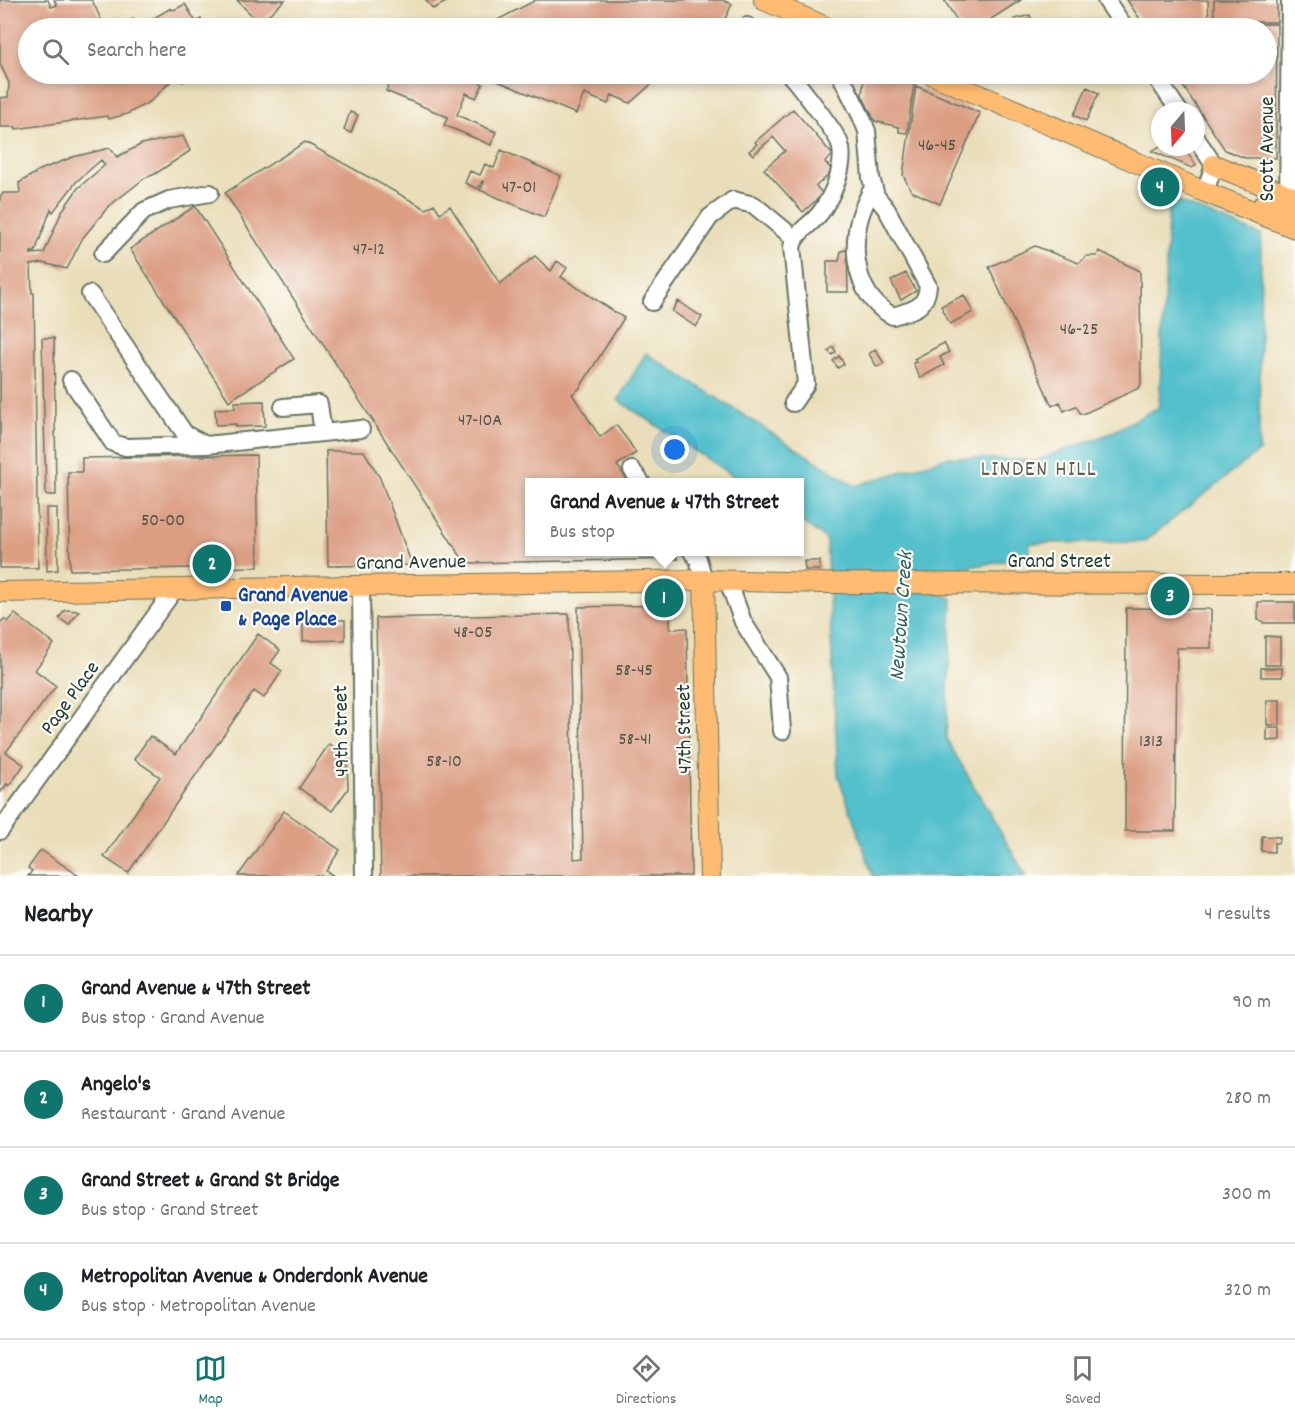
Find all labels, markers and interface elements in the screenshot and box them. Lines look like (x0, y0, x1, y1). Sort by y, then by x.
search box (18, 18, 1277, 84)
icon: search (39, 35, 72, 68)
text: Search here (87, 36, 186, 67)
street label: Scott Avenue (1254, 97, 1284, 201)
north arrow (1151, 102, 1205, 156)
house number: 46-45 (918, 134, 956, 159)
pin: 4 (1140, 164, 1180, 210)
house number: 47-01 (502, 176, 536, 201)
house number: 47-12 (353, 238, 385, 263)
house number: 46-25 (1060, 318, 1098, 343)
house number: 47-10A (458, 409, 502, 434)
your location (660, 435, 689, 464)
district label: LINDEN HILL (981, 455, 1097, 486)
popup (525, 478, 804, 556)
text: Grand Avenue & 47th Street (550, 488, 779, 519)
house number: 50-00 (141, 509, 185, 534)
text: Bus stop (550, 519, 615, 547)
pin: 2 (192, 542, 232, 586)
street label: Grand Avenue (356, 548, 466, 580)
street label: Grand Street (1007, 548, 1111, 578)
water label: Newtown Creek (883, 549, 923, 682)
pin: 3 (1150, 574, 1190, 618)
pin: 1 (644, 576, 684, 620)
place label: Grand Avenue & Page Place (238, 582, 348, 636)
marker: Grand Avenue & Page Place (219, 599, 233, 613)
house number: 48-05 (454, 621, 493, 646)
street label: Page Place (34, 656, 108, 742)
house number: 58-45 (615, 659, 653, 684)
street label: 47th Street (670, 683, 702, 774)
street label: 49th Street (327, 685, 359, 777)
house number: 58-41 (618, 728, 652, 753)
house number: 1313 (1139, 730, 1163, 755)
house number: 58-10 (426, 750, 462, 775)
text: Nearby (24, 897, 92, 934)
text: 4 results (1204, 901, 1271, 929)
text: Grand Avenue & 47th Street (81, 974, 310, 1005)
text: 1 (41, 989, 46, 1017)
text: 90 m (1233, 989, 1271, 1017)
text: Bus stop · Grand Avenue (81, 1005, 265, 1033)
text: Angelo's (81, 1070, 151, 1101)
text: 2 (39, 1085, 48, 1113)
text: 280 m (1225, 1085, 1271, 1113)
text: Restaurant · Grand Avenue (81, 1101, 285, 1129)
text: Grand Street & Grand St Bridge (81, 1166, 340, 1197)
text: 3 (39, 1181, 48, 1209)
text: 300 m (1222, 1181, 1271, 1209)
text: Bus stop · Grand Street (81, 1197, 258, 1225)
text: Metropolitan Avenue & Onderdonk Avenue (81, 1262, 428, 1293)
text: 4 (39, 1277, 48, 1305)
text: 320 m (1224, 1277, 1271, 1305)
text: Bus stop · Metropolitan Avenue (81, 1293, 316, 1321)
tab: Map (194, 1352, 227, 1411)
tab: Directions (616, 1352, 676, 1411)
tab: Saved (1065, 1352, 1101, 1411)

